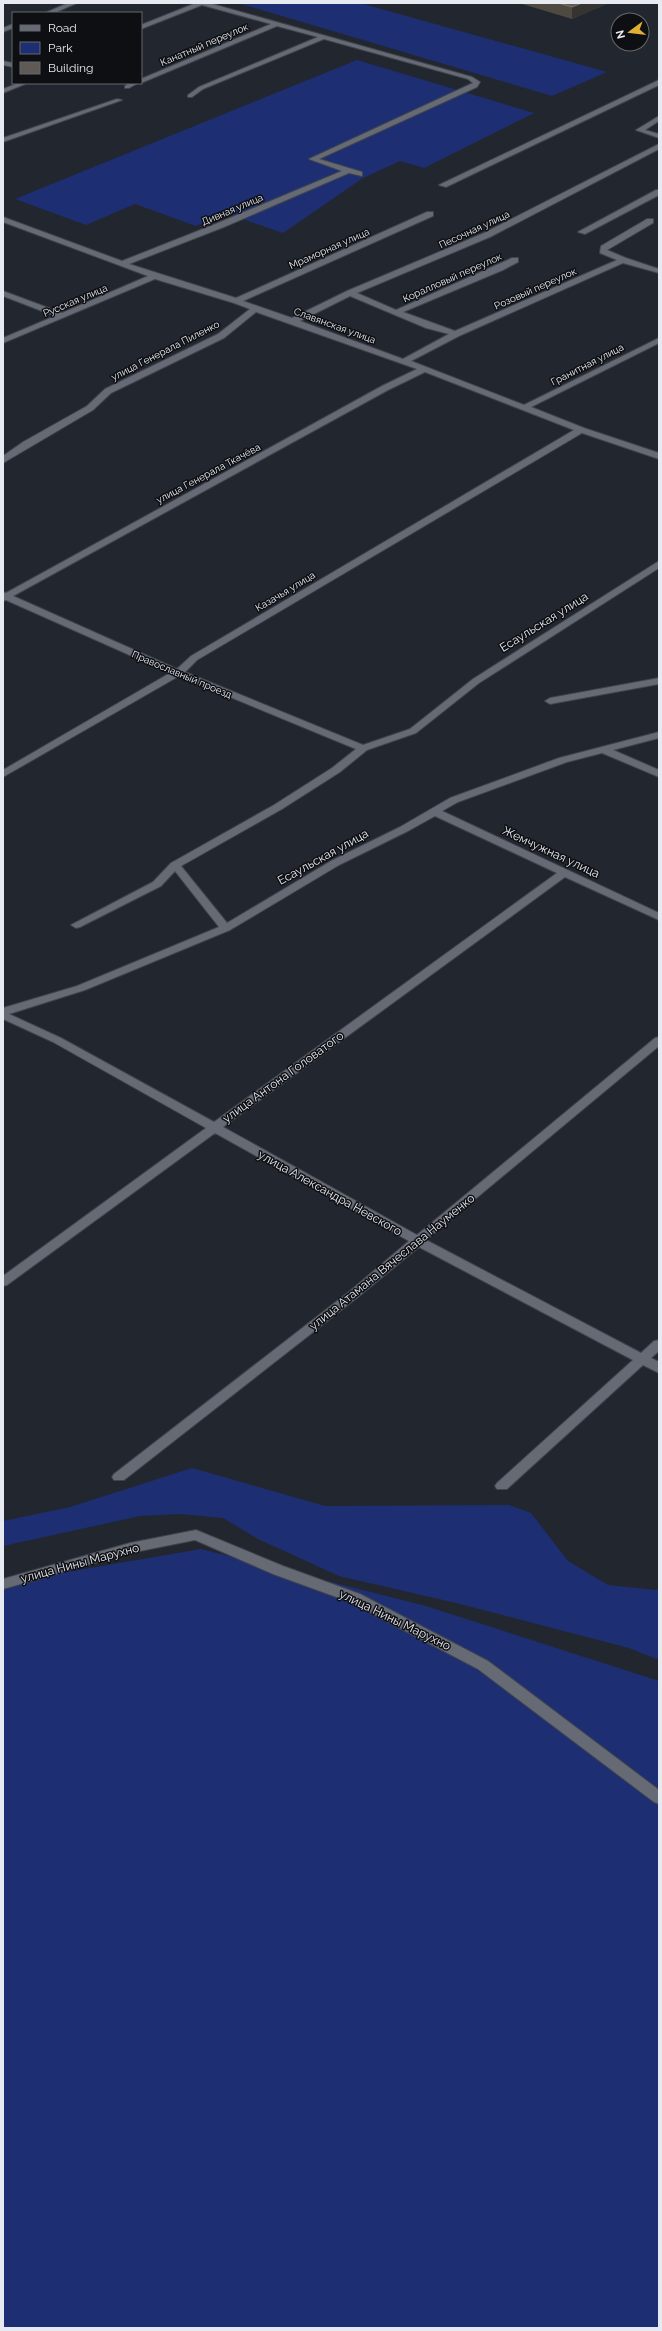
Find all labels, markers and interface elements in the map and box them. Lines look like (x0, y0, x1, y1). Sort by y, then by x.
legend (12, 12, 142, 84)
north arrow (610, 12, 650, 52)
text: Road (48, 21, 77, 35)
street label: Канатный переулок (159, 21, 250, 68)
text: N (613, 29, 628, 40)
text: Park (48, 41, 73, 55)
text: Building (48, 61, 94, 75)
street label: Дивная улица (200, 192, 265, 227)
street label: Песочная улица (437, 208, 511, 251)
street label: Мраморная улица (287, 226, 371, 271)
street label: Коралловый переулок (401, 251, 503, 304)
street label: Розовый переулок (492, 265, 578, 312)
street label: Русская улица (41, 282, 109, 319)
street label: Славянская улица (292, 306, 377, 345)
street label: улица Генерала Пиленко (109, 318, 221, 383)
street label: Гранитная улица (549, 341, 626, 388)
street label: улица Генерала Ткачёва (154, 441, 262, 506)
street label: Казачья улица (253, 569, 317, 614)
street label: Есаульская улица (497, 589, 591, 655)
street label: Православный проезд (130, 648, 233, 701)
street label: Жемчужная улица (500, 823, 602, 881)
street label: Есаульская улица (275, 826, 371, 888)
street label: улица Антона Головатого (220, 1028, 346, 1126)
street label: улица Александра Невского (256, 1147, 404, 1239)
street label: улица Атамана Вячеслава Науменко (307, 1191, 477, 1333)
street label: улица Нины Марухно (19, 1540, 141, 1586)
street label: улица Нины Марухно (337, 1587, 453, 1653)

